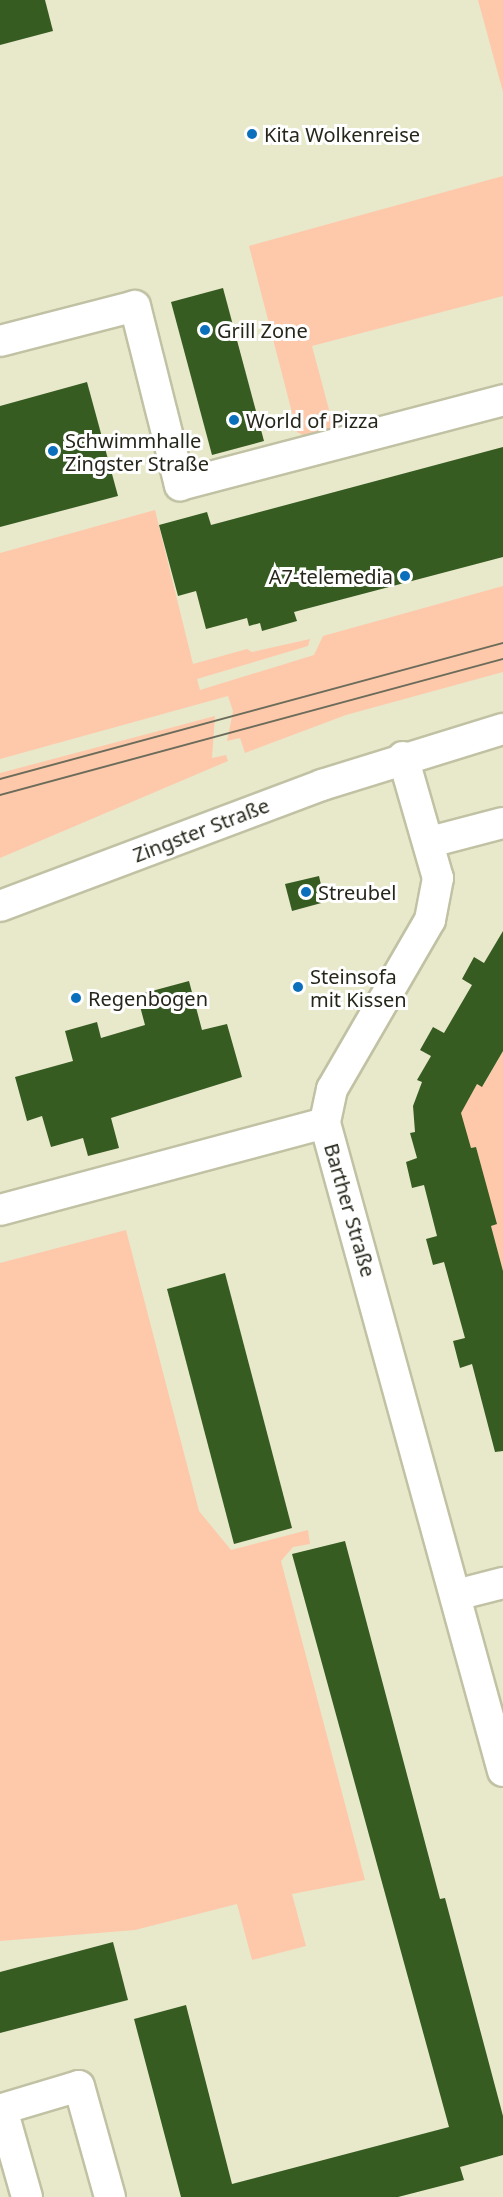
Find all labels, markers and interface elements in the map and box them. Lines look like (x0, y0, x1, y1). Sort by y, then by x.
place label: Kita Wolkenreise (264, 122, 420, 146)
marker: Kita Wolkenreise (245, 127, 259, 141)
place label: Grill Zone (217, 318, 308, 342)
marker: Grill Zone (198, 323, 212, 337)
place label: World of Pizza (246, 408, 379, 432)
marker: World of Pizza (227, 413, 241, 427)
place label: Schwimmhalle Zingster Straße (65, 428, 209, 475)
marker: Schwimmhalle Zingster Straße (46, 444, 60, 458)
place label: A7-telemedia (269, 564, 393, 588)
marker: A7-telemedia (398, 569, 412, 583)
street label: Zingster Straße (129, 793, 273, 867)
place label: Streubel (318, 880, 396, 904)
marker: Streubel (299, 885, 313, 899)
place label: Steinsofa mit Kissen (310, 964, 407, 1011)
marker: Steinsofa mit Kissen (291, 980, 305, 994)
place label: Regenbogen (88, 986, 208, 1010)
marker: Regenbogen (69, 991, 83, 1005)
street label: Barther Straße (319, 1140, 381, 1280)

